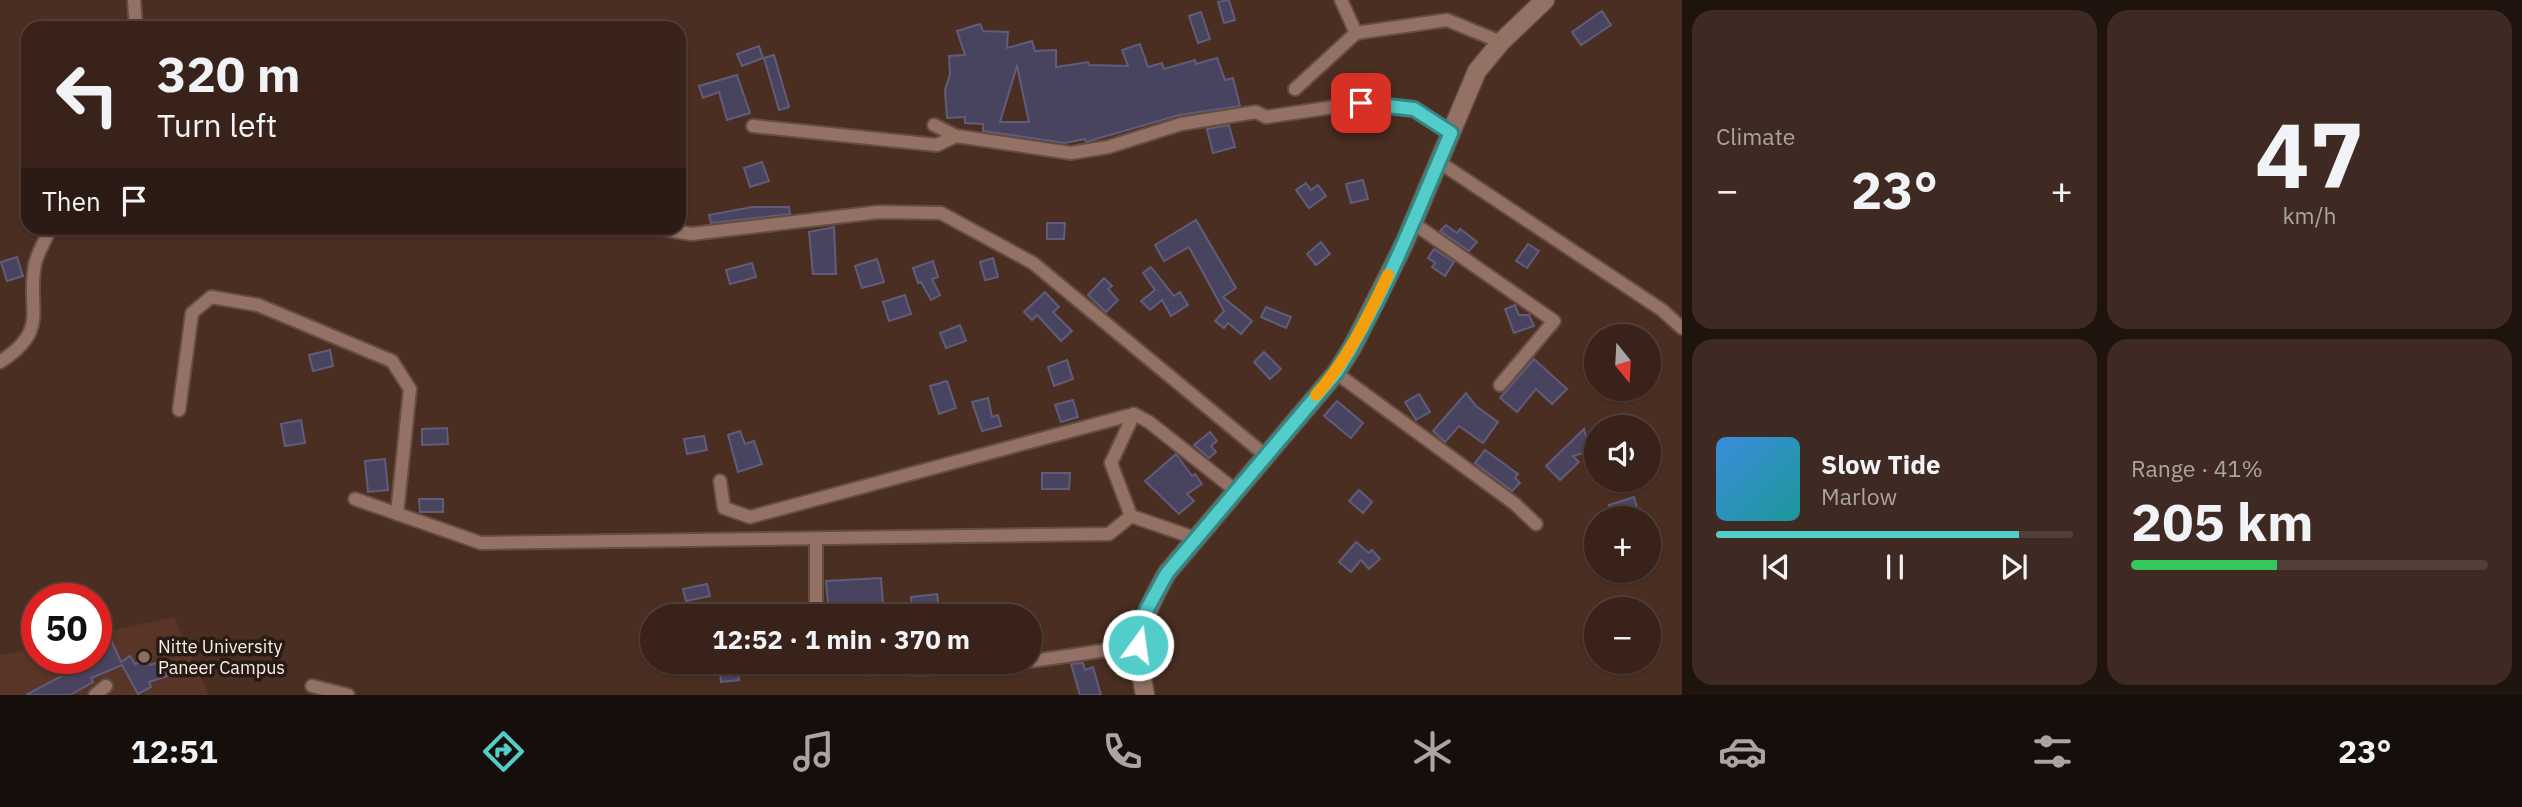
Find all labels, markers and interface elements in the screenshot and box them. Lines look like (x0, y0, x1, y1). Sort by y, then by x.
text: 320 m (157, 42, 301, 105)
icon: left (42, 49, 133, 140)
pin (1331, 73, 1391, 133)
icon: arrive (1342, 84, 1380, 122)
text: 47 (2255, 95, 2364, 213)
text: Turn left (157, 104, 277, 146)
text: Climate (1716, 121, 1795, 151)
text: 23° (1851, 156, 1938, 223)
text: − (1716, 165, 1739, 214)
text: + (2050, 165, 2073, 214)
icon: arrive (115, 182, 153, 220)
text: Then (42, 184, 101, 218)
text: km/h (2282, 200, 2337, 230)
north arrow (1584, 324, 1661, 401)
map controls (1584, 324, 1661, 674)
button: sound (1584, 415, 1661, 492)
text: Slow Tide (1821, 447, 1941, 481)
text: Range · 41% (2131, 453, 2263, 483)
text: Marlow (1821, 481, 1897, 511)
text: 205 km (2131, 488, 2313, 555)
button: + (1584, 506, 1661, 583)
icon: previous (1757, 548, 1795, 586)
icon: pause (1876, 548, 1914, 586)
icon: next (1995, 548, 2033, 586)
speed limit sign: 50 (21, 583, 112, 674)
button: − (1584, 597, 1661, 674)
position arrow (1101, 608, 1175, 682)
text: 12:52 · 1 min · 370 m (712, 622, 970, 656)
place label: Nitte University Paneer Campus (158, 635, 285, 679)
marker: Nitte University Paneer Campus (136, 649, 152, 665)
icon: directions (479, 727, 528, 776)
icon: music (789, 727, 838, 776)
icon: phone (1098, 727, 1147, 776)
icon: climate (1408, 727, 1457, 776)
icon: car (1718, 727, 1767, 776)
icon: filters (2028, 727, 2077, 776)
text: 12:51 (130, 730, 218, 772)
text: 23° (2338, 730, 2392, 772)

